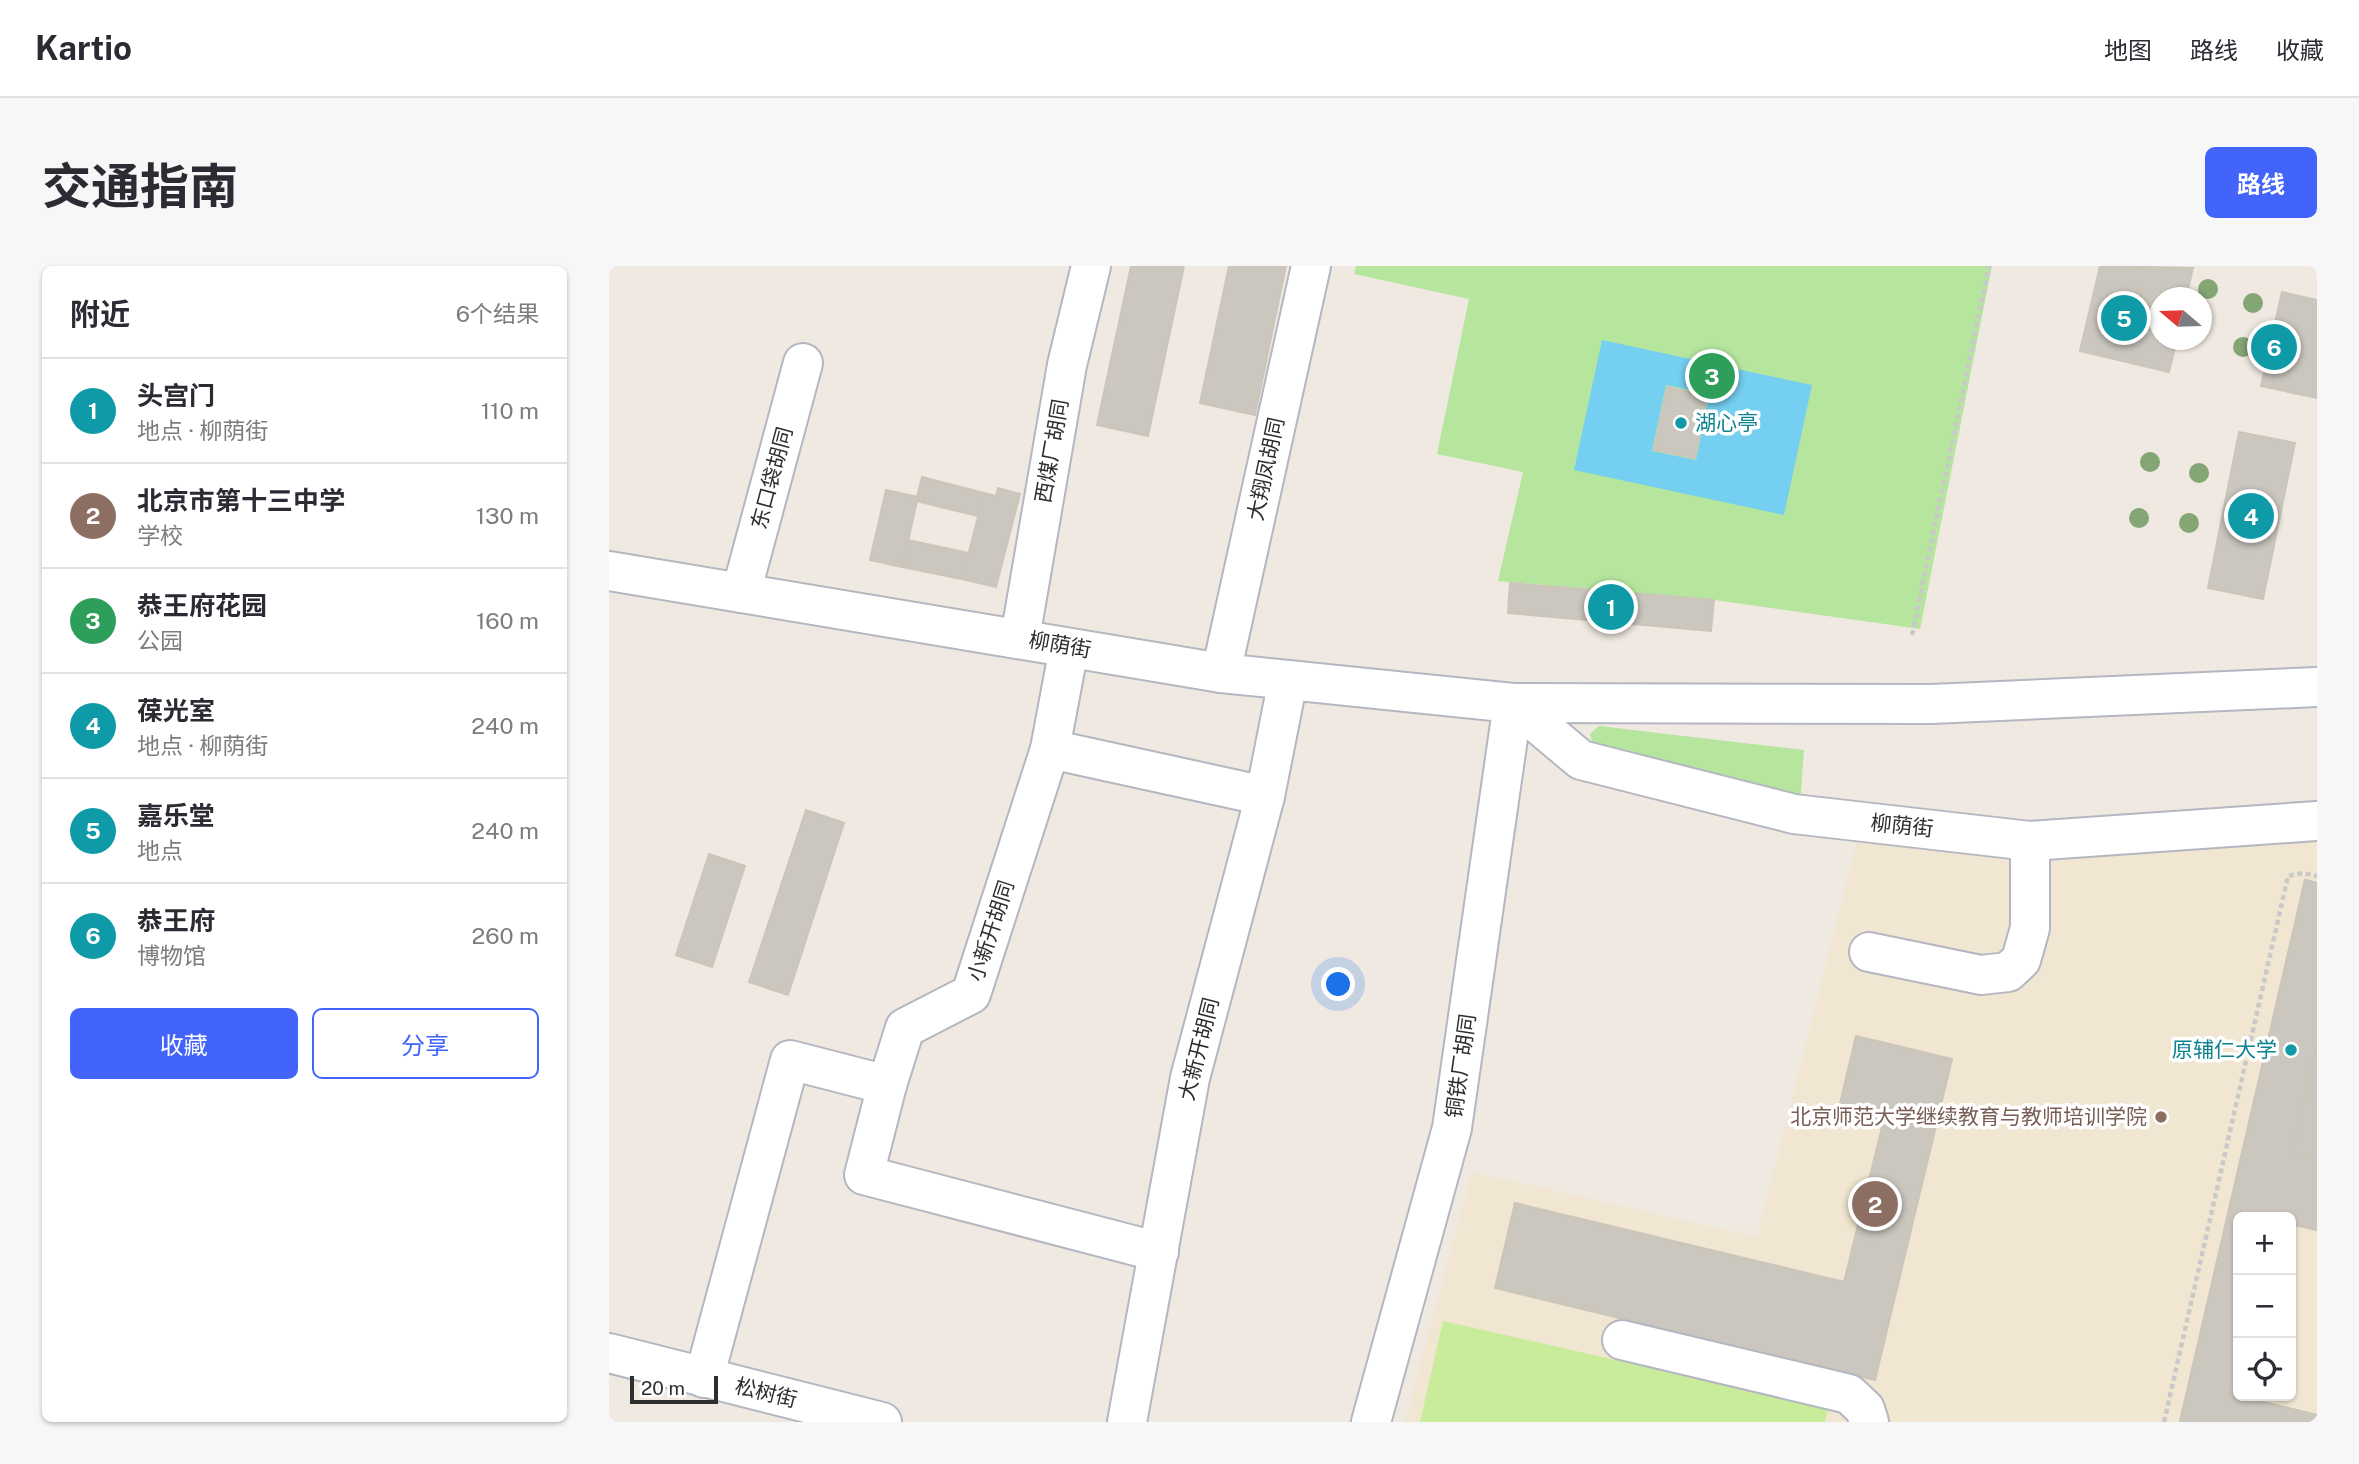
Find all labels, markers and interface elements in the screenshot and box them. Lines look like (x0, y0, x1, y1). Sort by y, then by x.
text: Kartio (35, 29, 132, 67)
text: 地图 (2104, 36, 2152, 64)
text: 路线 (2190, 36, 2238, 64)
text: 收藏 (2276, 36, 2324, 64)
button: 路线 (2205, 147, 2317, 218)
text: 交通指南 (42, 157, 238, 215)
north arrow (2149, 287, 2212, 350)
pin: 5 (2101, 292, 2147, 344)
text: 附近 (70, 296, 130, 332)
text: 6个结果 (456, 300, 539, 327)
pin: 6 (2251, 321, 2297, 373)
pin: 3 (1689, 350, 1735, 402)
text: 头宫门 (137, 380, 215, 411)
text: 1 (88, 397, 98, 424)
text: 110 m (481, 397, 539, 424)
street label: 西煤厂胡同 (1030, 397, 1073, 505)
place label: 湖心亭 (1695, 410, 1758, 435)
street label: 大翔凤胡同 (1242, 415, 1289, 523)
marker: 湖心亭 (1673, 415, 1689, 431)
text: 地点 · 柳荫街 (137, 417, 268, 444)
street label: 东口袋胡同 (746, 424, 797, 532)
text: 北京市第十三中学 (137, 485, 345, 516)
pin: 4 (2228, 490, 2274, 542)
text: 2 (86, 502, 100, 529)
text: 130 m (476, 502, 539, 529)
text: 学校 (137, 522, 183, 549)
pin: 1 (1588, 581, 1634, 633)
text: 恭王府花园 (137, 590, 267, 621)
text: 3 (85, 607, 101, 634)
text: 160 m (476, 607, 539, 634)
text: 公园 (137, 627, 183, 654)
street label: 柳荫街 (1027, 627, 1093, 662)
text: 葆光室 (137, 695, 215, 726)
text: 4 (85, 712, 101, 739)
text: 240 m (471, 712, 539, 739)
text: 地点 · 柳荫街 (137, 732, 268, 759)
text: 嘉乐堂 (137, 800, 215, 831)
street label: 柳荫街 (1869, 810, 1935, 841)
text: 5 (85, 817, 101, 844)
text: 240 m (471, 817, 539, 844)
text: 地点 (137, 837, 183, 864)
street label: 小新开胡同 (962, 877, 1019, 985)
text: 恭王府 (137, 905, 215, 936)
text: 6 (85, 922, 101, 949)
text: 260 m (472, 922, 539, 949)
text: 博物馆 (137, 942, 206, 969)
your location (1321, 967, 1355, 1001)
street label: 大新开胡同 (1174, 995, 1223, 1103)
button: 收藏 (70, 1008, 298, 1079)
button: 分享 (312, 1008, 539, 1079)
street label: 铜铁厂胡同 (1441, 1012, 1480, 1120)
place label: 原辅仁大学 (2172, 1037, 2277, 1062)
marker: 原辅仁大学 (2283, 1042, 2299, 1058)
place label: 北京师范大学继续教育与教师培训学院 (1790, 1104, 2147, 1129)
marker: 北京师范大学继续教育与教师培训学院 (2153, 1109, 2169, 1125)
pin: 2 (1852, 1178, 1898, 1230)
map controls (2233, 1212, 2296, 1401)
button: + (2233, 1212, 2296, 1275)
button: − (2233, 1275, 2296, 1338)
button: locate (2233, 1338, 2296, 1401)
scale bar (630, 1373, 717, 1405)
street label: 松树街 (733, 1373, 800, 1412)
text: 20 m (641, 1377, 685, 1399)

